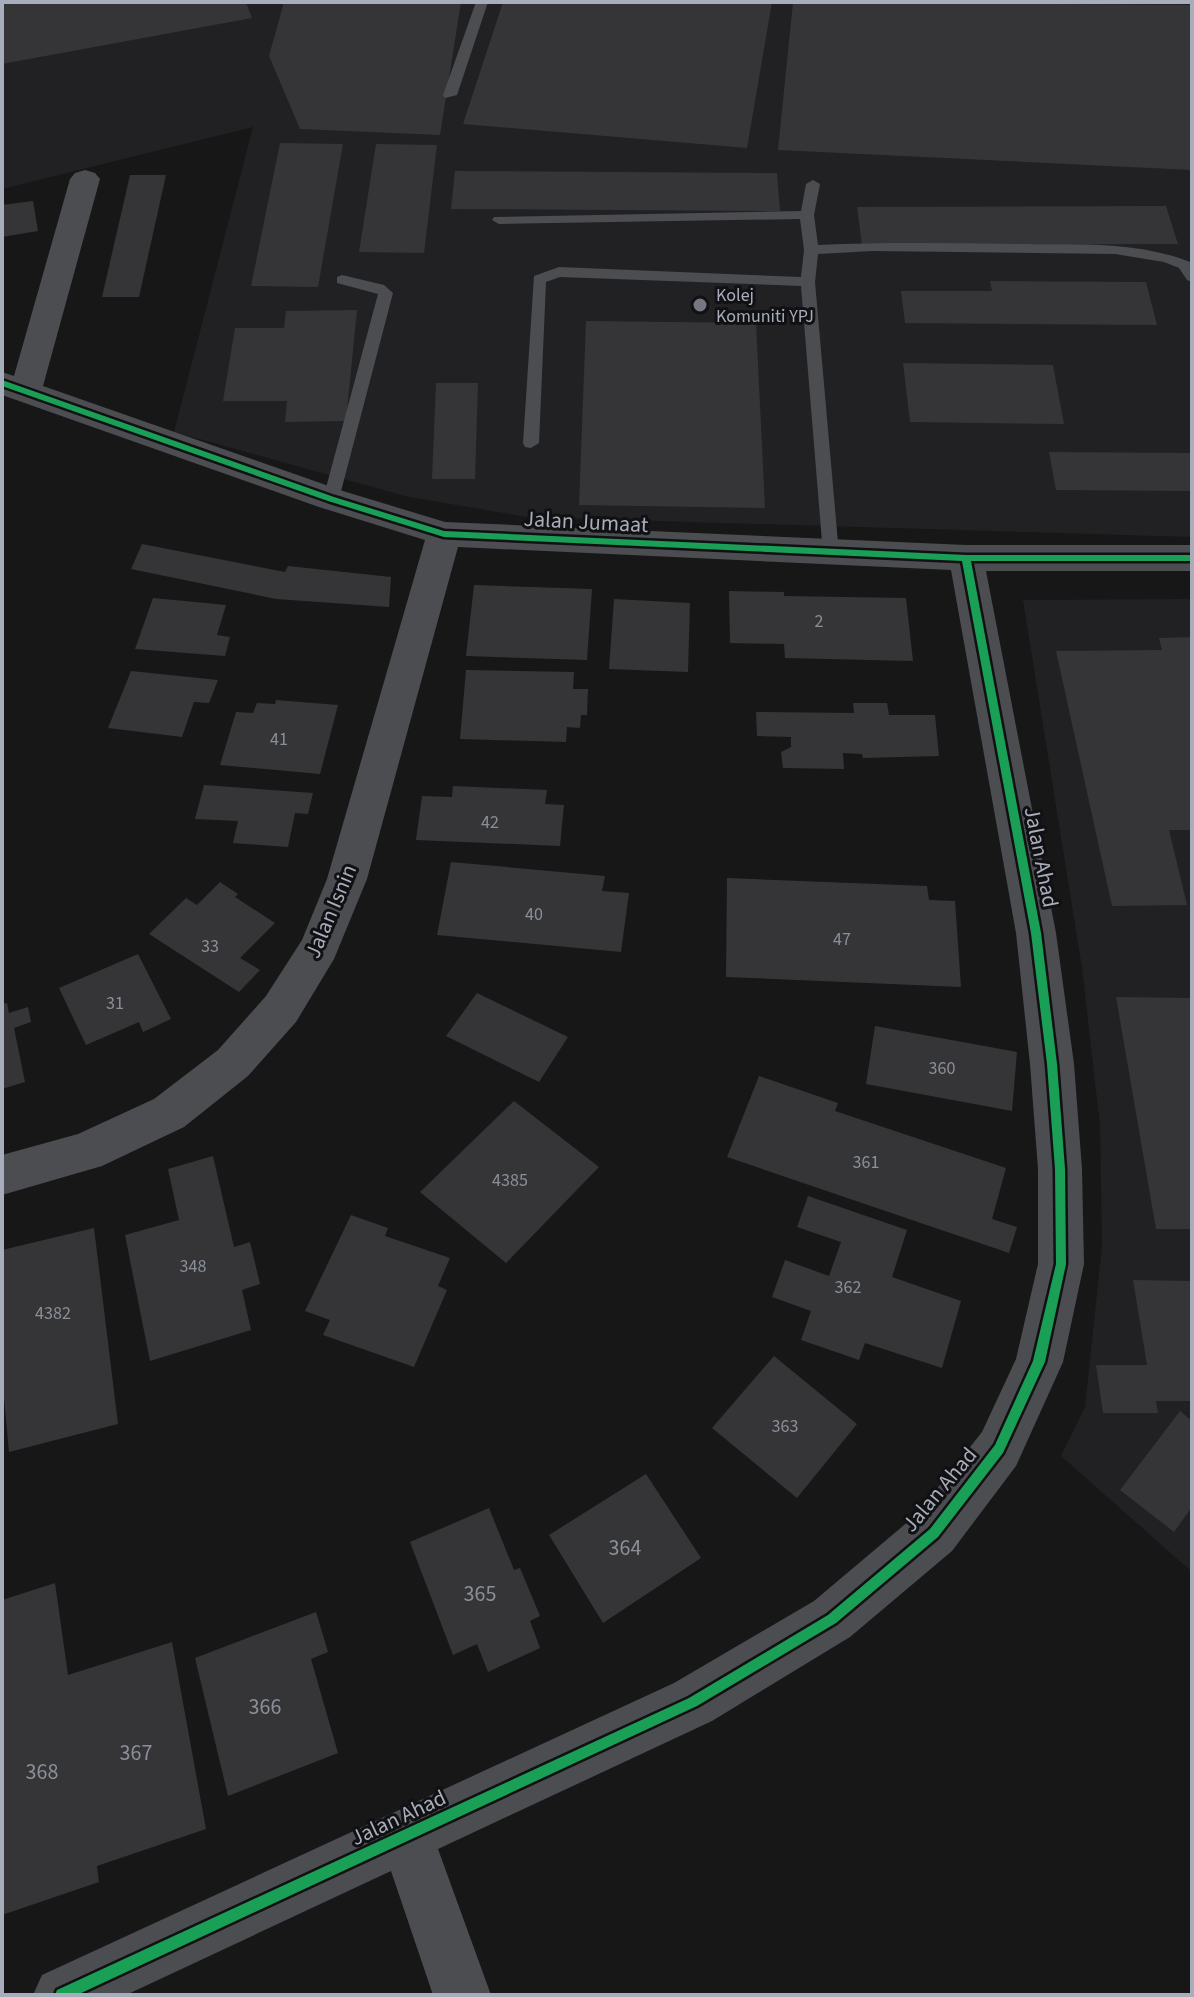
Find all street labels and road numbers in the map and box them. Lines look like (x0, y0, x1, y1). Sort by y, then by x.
street label: Jalan Jumaat (523, 503, 650, 541)
street label: Jalan Ahad (1016, 804, 1066, 910)
street label: Jalan Isnin (297, 859, 365, 963)
street label: Jalan Ahad (895, 1440, 985, 1539)
street label: Jalan Ahad (345, 1782, 451, 1854)

